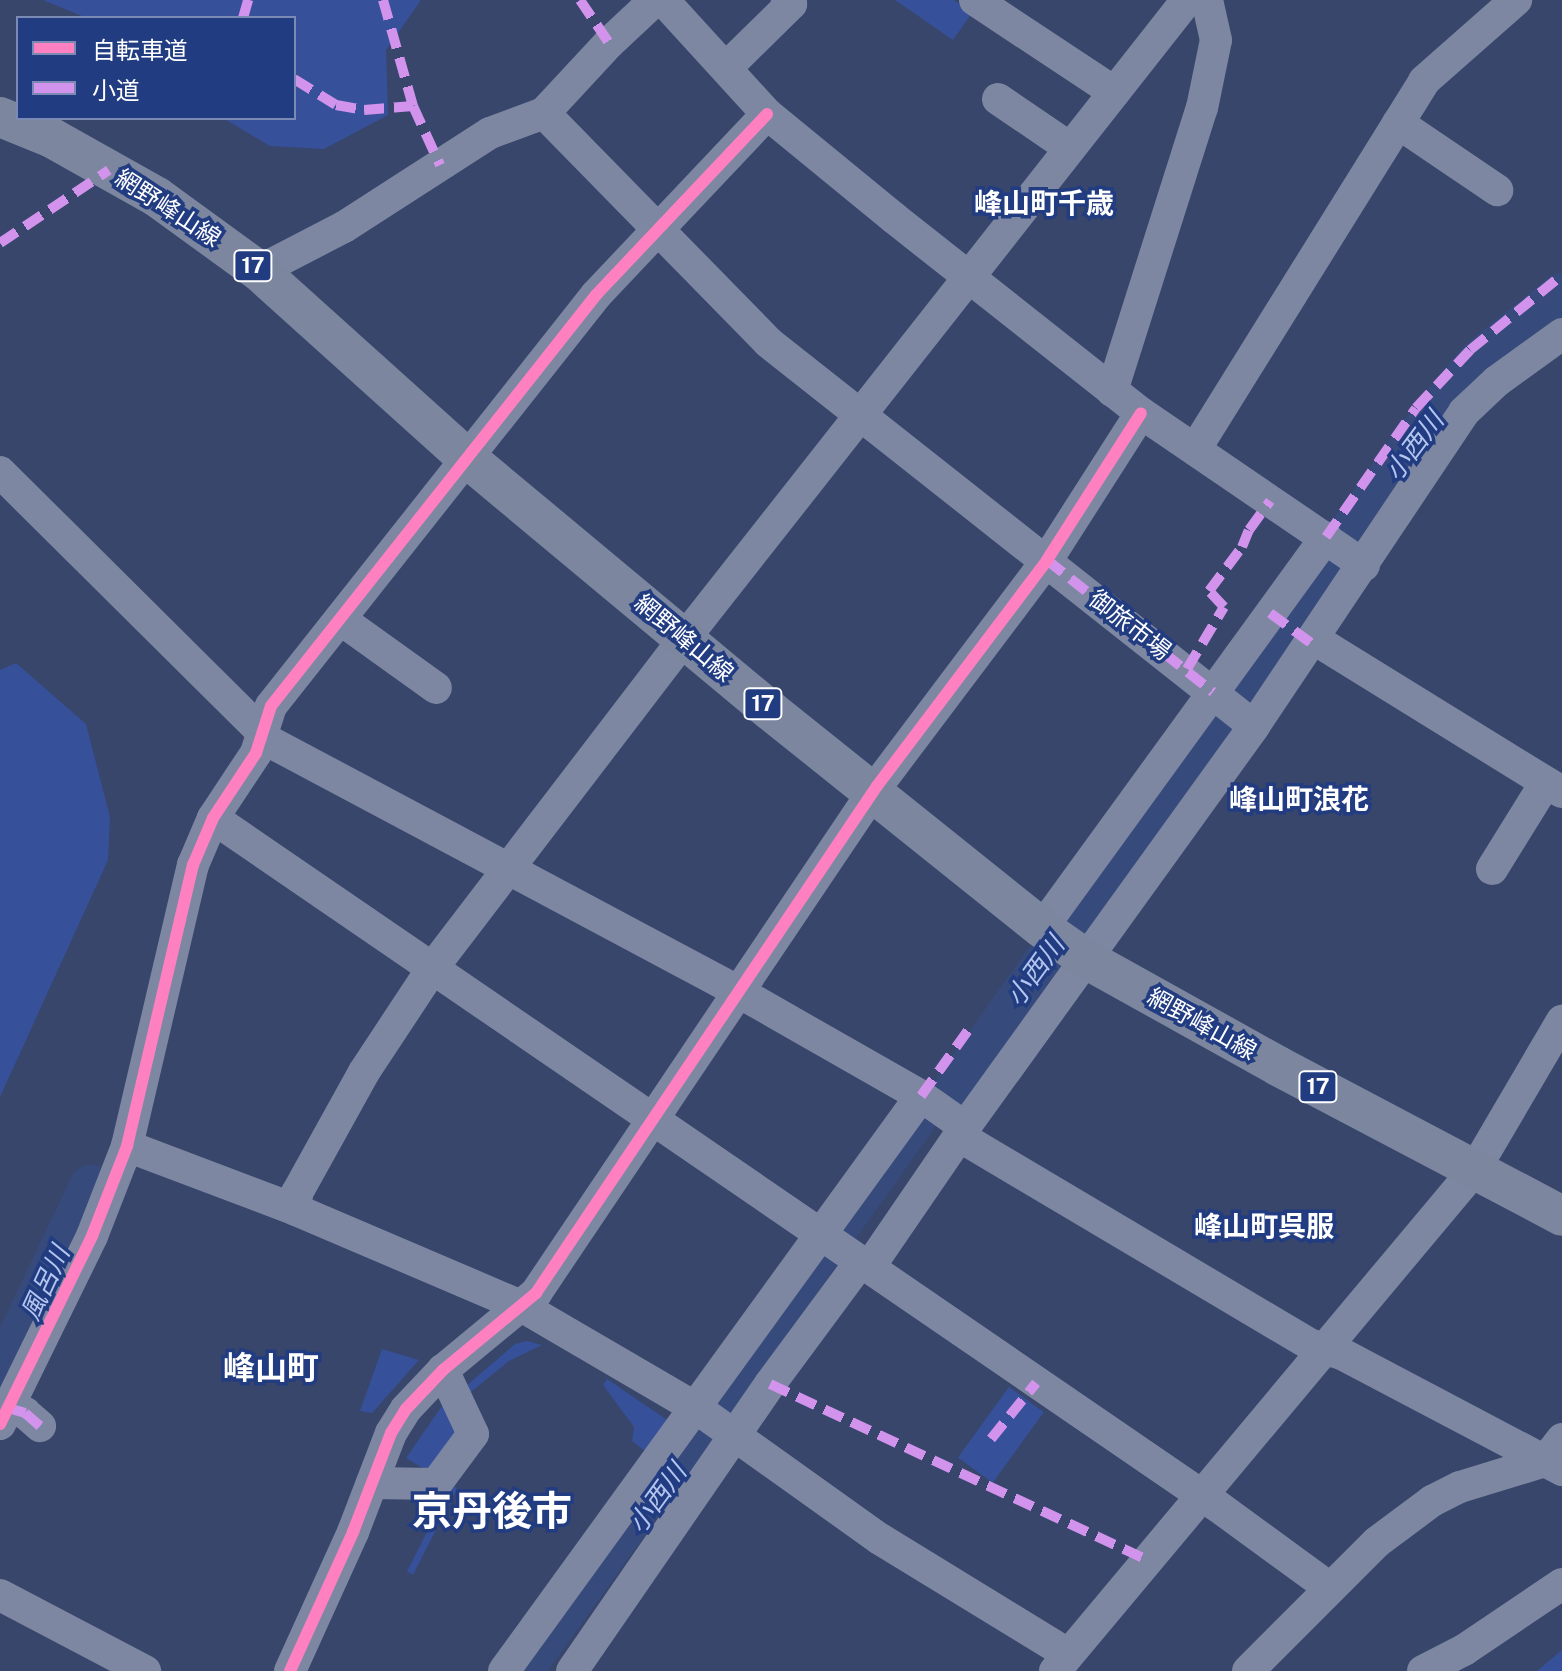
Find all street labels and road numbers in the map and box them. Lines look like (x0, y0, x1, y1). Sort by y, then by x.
street label: 網野峰山線 (110, 163, 226, 253)
road number: 17 (233, 248, 273, 284)
street label: 御旅市場 (1083, 584, 1177, 666)
street label: 網野峰山線 (629, 588, 739, 688)
road number: 17 (743, 686, 783, 722)
street label: 網野峰山線 (1143, 982, 1261, 1066)
road number: 17 (1298, 1069, 1338, 1105)

